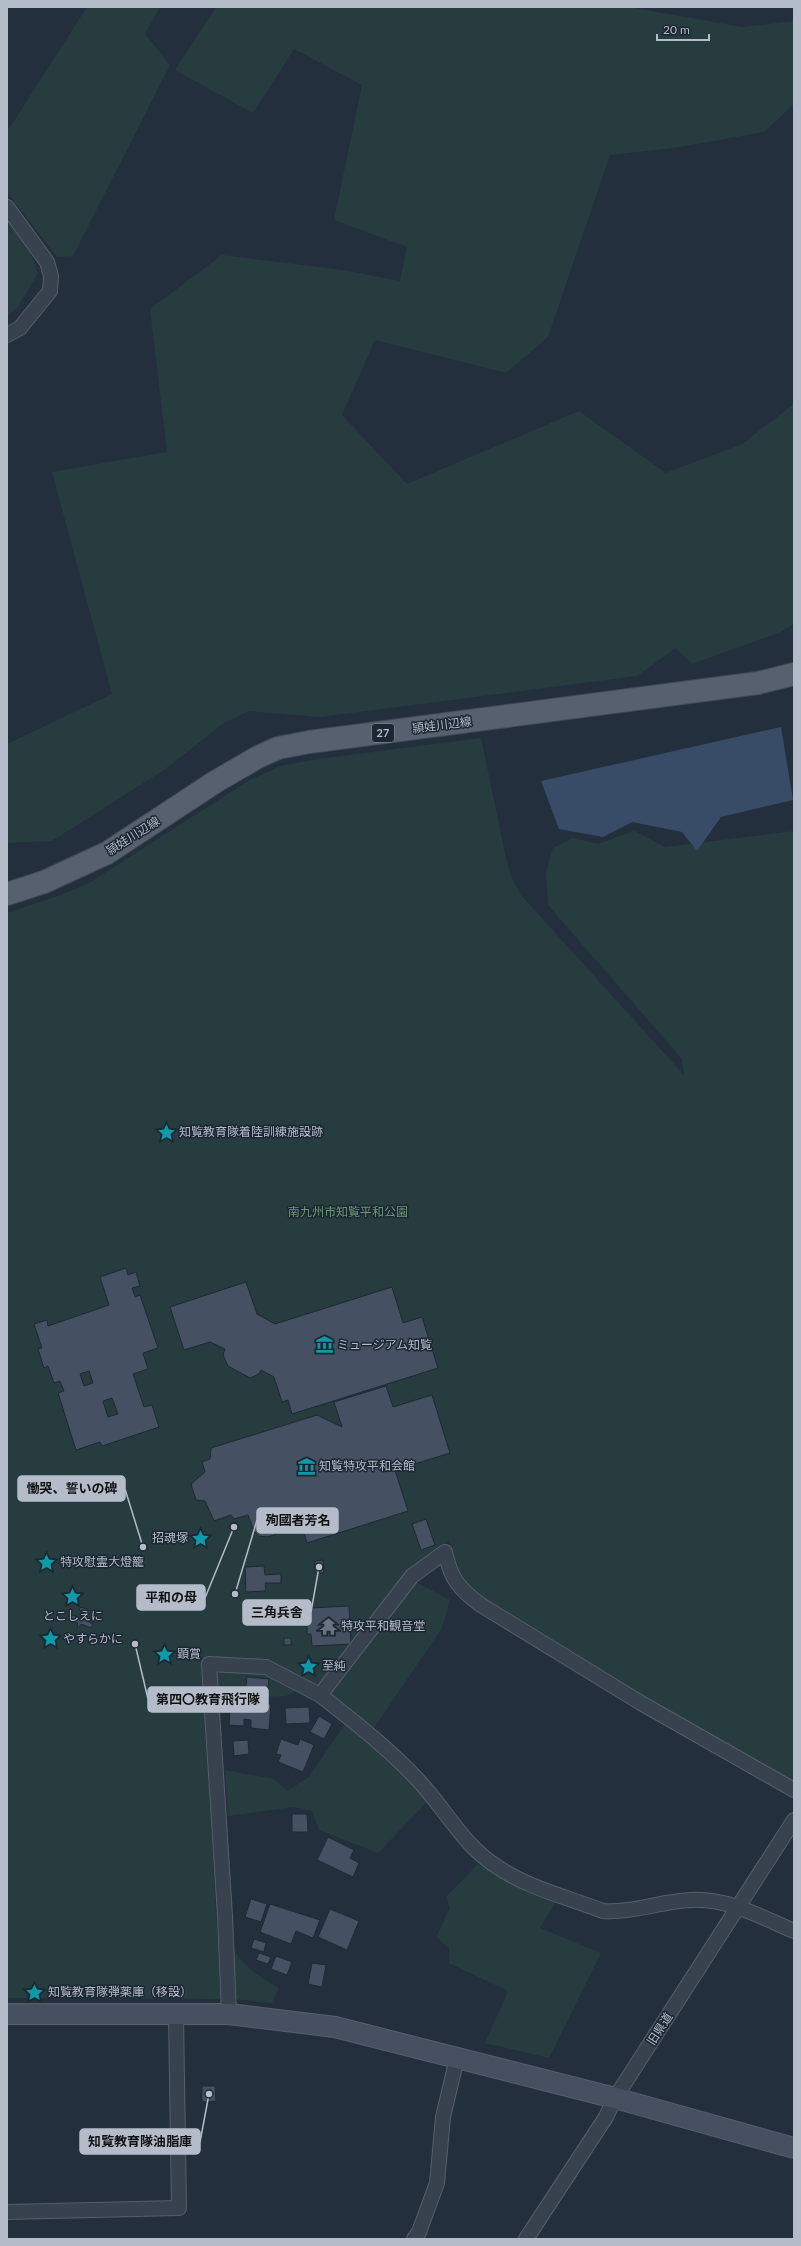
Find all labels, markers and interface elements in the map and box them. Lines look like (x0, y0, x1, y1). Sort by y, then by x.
scale bar (657, 16, 709, 42)
text: 20 m (663, 22, 690, 37)
street label: 頴娃川辺線 (411, 713, 473, 736)
road number: 27 (372, 724, 394, 742)
street label: 頴娃川辺線 (103, 813, 162, 858)
place icon: 知覧教育隊着陸訓練施設跡 (156, 1122, 176, 1142)
place label: 知覧教育隊着陸訓練施設跡 (179, 1124, 323, 1139)
park label: 南九州市知覧平和公園 (288, 1204, 408, 1219)
museum icon: ミュージアム知覧 (314, 1335, 334, 1355)
place label: ミュージアム知覧 (337, 1337, 432, 1352)
museum icon: 知覧特攻平和会館 (296, 1456, 316, 1476)
place label: 知覧特攻平和会館 (319, 1458, 415, 1473)
callout: 慟哭、誓いの碑 (18, 1476, 125, 1501)
text: 慟哭、誓いの碑 (26, 1480, 118, 1496)
callout: 殉國者芳名 (257, 1508, 338, 1533)
text: 殉國者芳名 (265, 1512, 331, 1528)
place icon: 招魂塚 (191, 1528, 211, 1548)
place label: 招魂塚 (152, 1530, 188, 1545)
place icon: 特攻慰霊大燈籠 (37, 1552, 57, 1572)
place label: 特攻慰霊大燈籠 (60, 1554, 144, 1569)
callout: 平和の母 (137, 1585, 205, 1610)
place icon: とこしえに (63, 1587, 83, 1607)
text: 平和の母 (145, 1589, 197, 1605)
callout: 三角兵舎 (243, 1600, 311, 1625)
text: 三角兵舎 (251, 1604, 303, 1620)
place label: とこしえに (43, 1608, 103, 1623)
temple icon: 特攻平和観音堂 (318, 1616, 338, 1636)
place label: 特攻平和観音堂 (341, 1618, 425, 1633)
place icon: やすらかに (40, 1629, 60, 1649)
place label: やすらかに (63, 1631, 123, 1646)
place icon: 顕賞 (154, 1644, 174, 1664)
place label: 顕賞 (177, 1646, 201, 1661)
place icon: 至純 (299, 1656, 319, 1676)
place label: 至純 (322, 1658, 346, 1673)
callout: 第四〇教育飛行隊 (148, 1687, 268, 1712)
text: 第四〇教育飛行隊 (156, 1691, 260, 1707)
place icon: 知覧教育隊弾薬庫（移設） (25, 1982, 45, 2002)
place label: 知覧教育隊弾薬庫（移設） (48, 1984, 192, 1999)
street label: 旧県道 (643, 2010, 676, 2048)
callout: 知覧教育隊油脂庫 (80, 2129, 200, 2154)
text: 知覧教育隊油脂庫 (88, 2133, 192, 2149)

